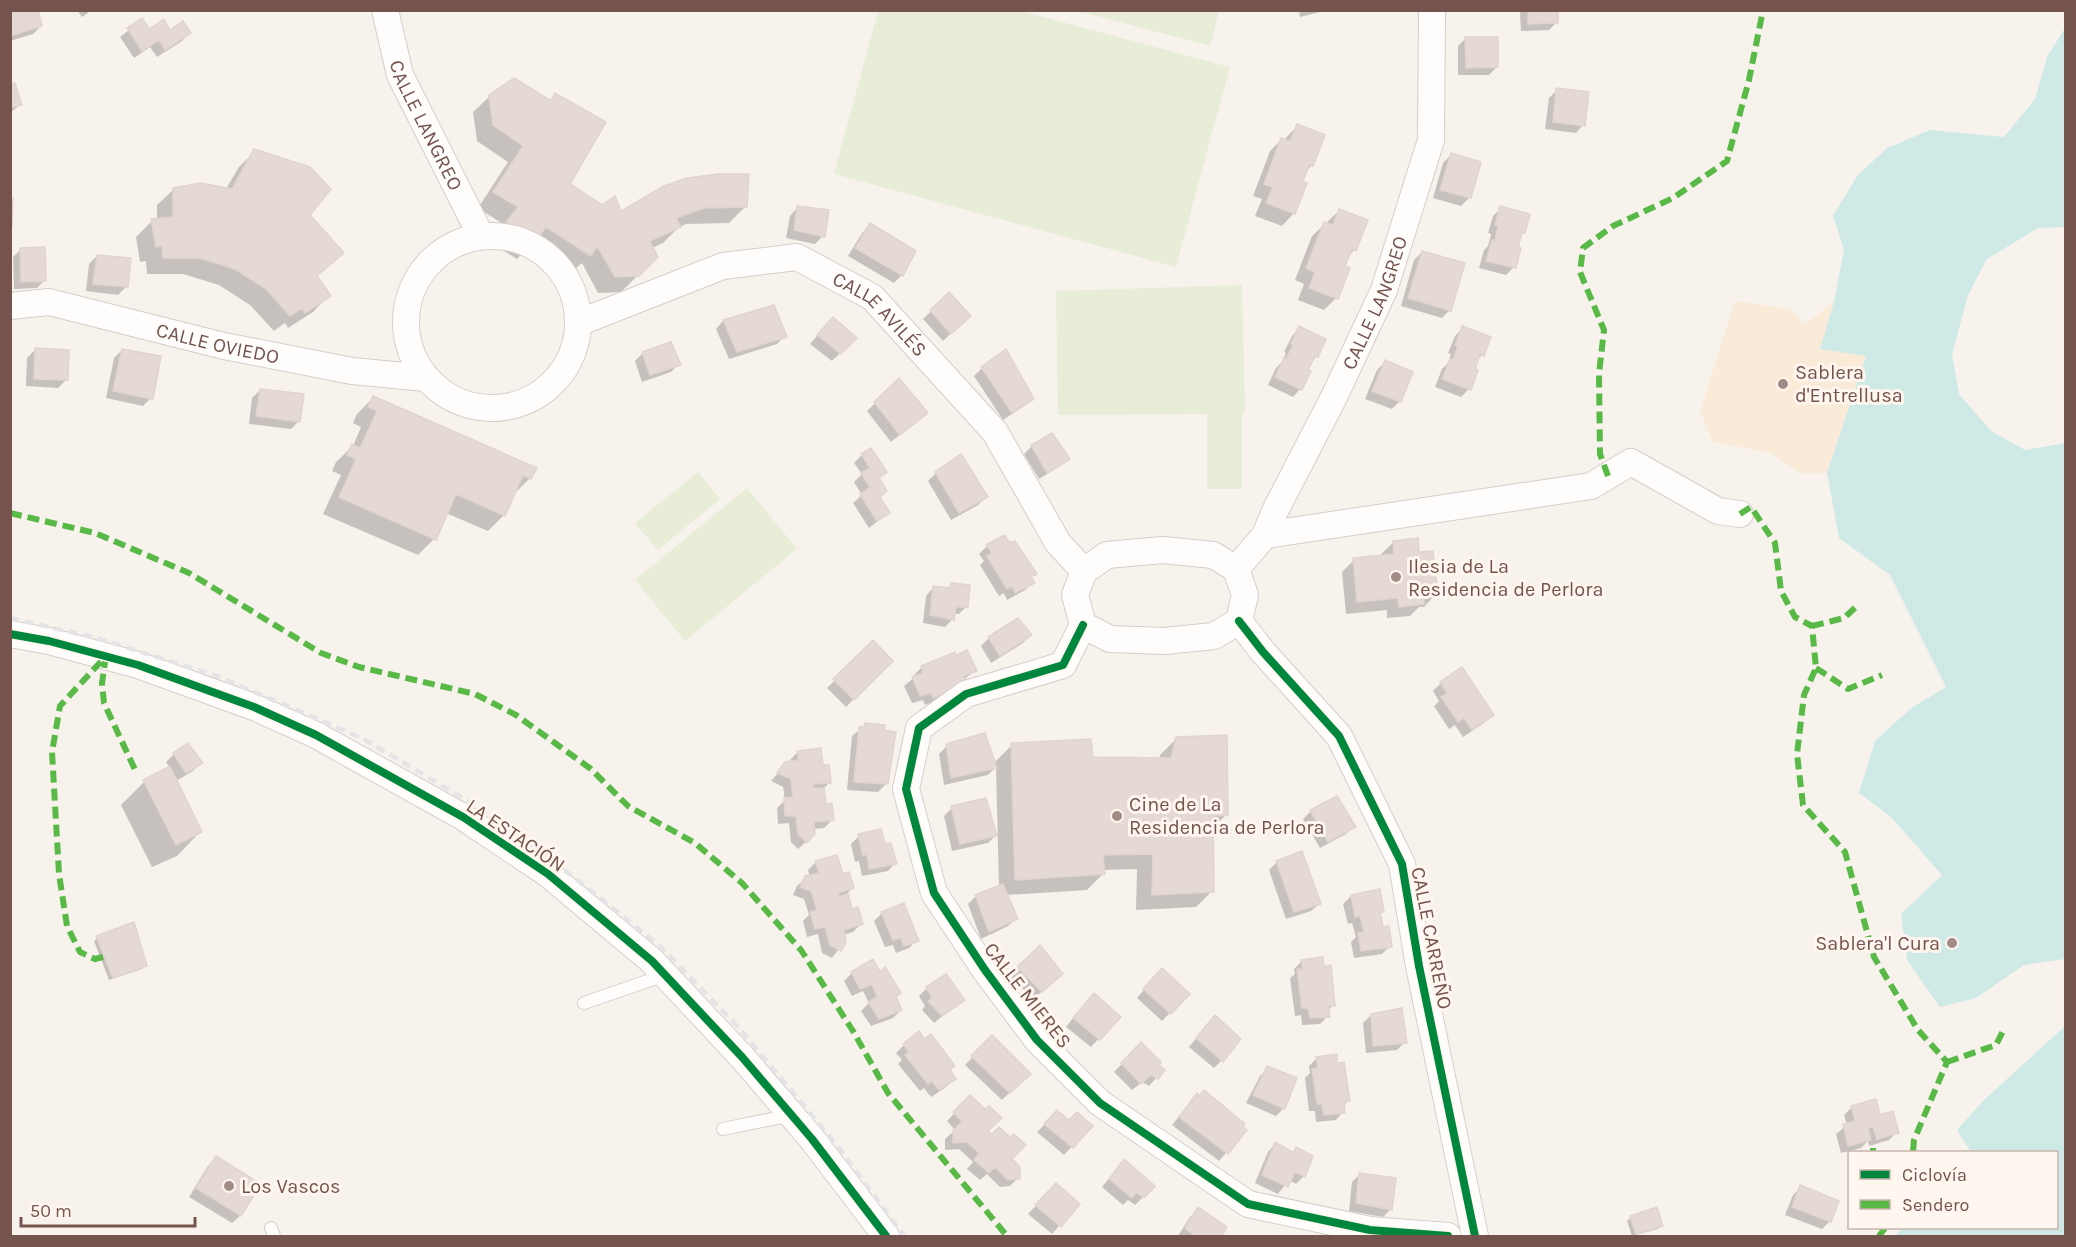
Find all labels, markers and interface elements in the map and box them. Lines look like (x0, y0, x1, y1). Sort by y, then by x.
street label: CALLE LANGREO (385, 58, 467, 194)
street label: CALLE LANGREO (1337, 233, 1412, 373)
street label: CALLE AVILÉS (829, 267, 931, 361)
street label: CALLE OVIEDO (154, 318, 281, 369)
place label: Sablera d'Entrellusa (1795, 361, 1903, 407)
marker: Sablera d'Entrellusa (1776, 377, 1790, 391)
place label: Ilesia de La Residencia de Perlora (1408, 555, 1603, 601)
marker: Ilesia de La Residencia de Perlora (1389, 570, 1403, 584)
street label: LA ESTACIÓN (462, 793, 570, 877)
place label: Cine de La Residencia de Perlora (1129, 793, 1324, 839)
marker: Cine de La Residencia de Perlora (1110, 809, 1124, 823)
street label: CALLE CARREÑO (1406, 865, 1457, 1011)
place label: Sablera'l Cura (1815, 932, 1940, 955)
marker: Sablera'l Cura (1945, 936, 1959, 950)
street label: CALLE MIERES (979, 938, 1076, 1053)
legend (1848, 1151, 2058, 1229)
text: Ciclovía (1902, 1164, 1967, 1186)
place label: Los Vascos (241, 1175, 340, 1198)
marker: Los Vascos (222, 1179, 236, 1193)
scale bar (21, 1190, 195, 1228)
text: Sendero (1902, 1194, 1969, 1216)
text: 50 m (30, 1200, 72, 1222)

